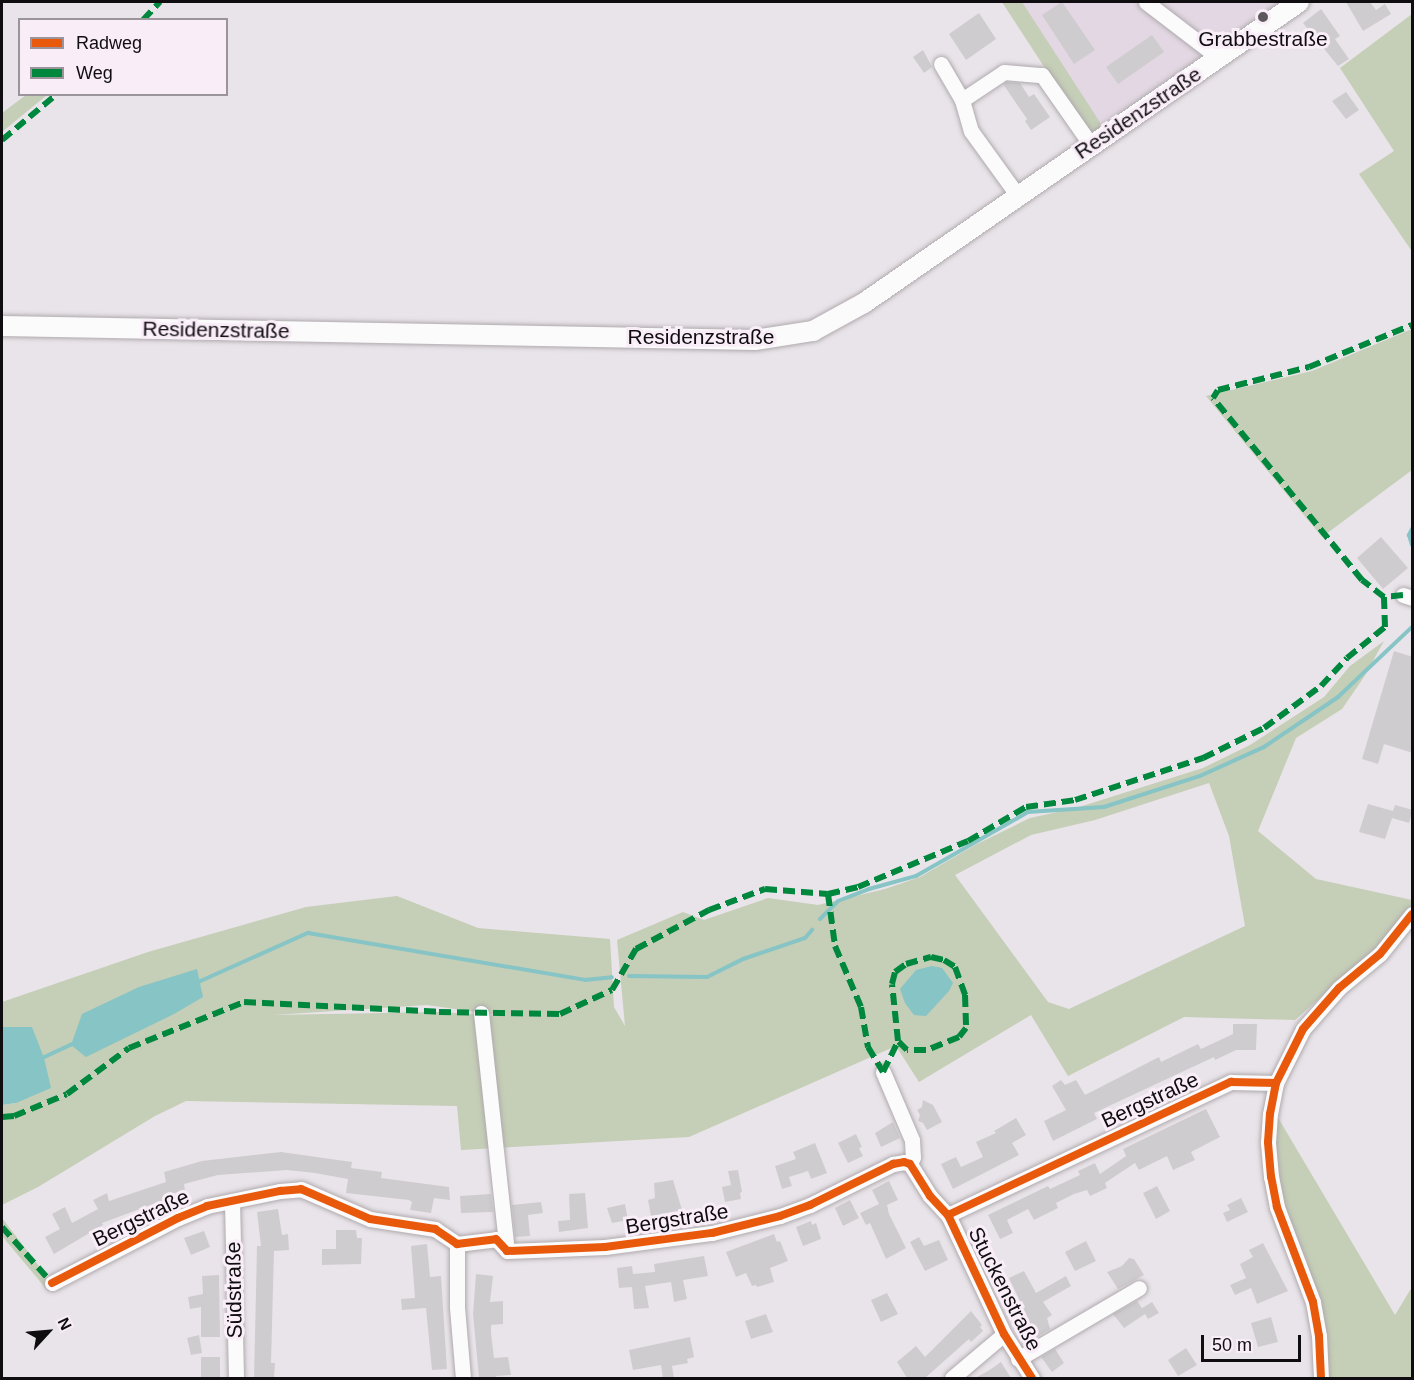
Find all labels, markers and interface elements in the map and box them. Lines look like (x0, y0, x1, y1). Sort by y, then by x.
marker: Grabbestraße (1256, 10, 1270, 24)
legend (18, 18, 228, 96)
place label: Grabbestraße (1198, 26, 1328, 52)
text: Radweg (76, 33, 142, 53)
street label: Residenzstraße (1070, 61, 1206, 165)
text: Weg (76, 63, 113, 83)
street label: Residenzstraße (142, 316, 290, 344)
street label: Residenzstraße (627, 324, 775, 350)
street label: Bergstraße (1098, 1067, 1202, 1133)
street label: Bergstraße (89, 1184, 193, 1252)
street label: Bergstraße (624, 1198, 730, 1240)
street label: Stuckenstraße (963, 1223, 1047, 1355)
street label: Südstraße (221, 1241, 247, 1339)
north arrow (18, 1302, 78, 1362)
text: N (54, 1315, 75, 1333)
scale bar (1204, 1323, 1304, 1361)
text: 50 m (1212, 1335, 1252, 1355)

